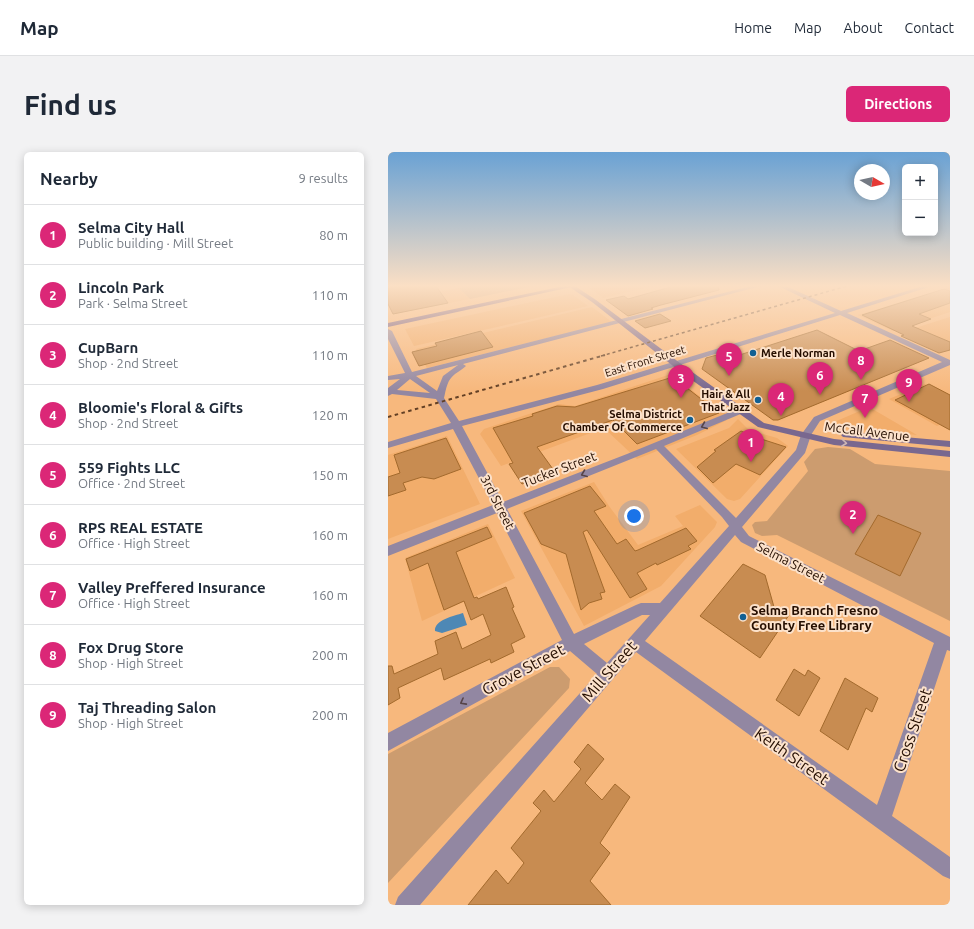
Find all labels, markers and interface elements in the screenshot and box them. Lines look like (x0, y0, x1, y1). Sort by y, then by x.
text: Map (20, 17, 59, 39)
text: Home (734, 20, 772, 36)
text: Map (794, 20, 822, 36)
text: About (844, 20, 883, 36)
text: Contact (905, 20, 954, 36)
button: Directions (846, 86, 950, 122)
text: Find us (24, 89, 117, 120)
north arrow (854, 164, 890, 200)
map controls (902, 164, 938, 236)
button: + (902, 164, 938, 200)
text: Nearby (40, 169, 98, 188)
text: 9 results (298, 171, 348, 185)
button: − (902, 200, 938, 236)
text: Selma City Hall (78, 219, 184, 236)
text: 1 (49, 228, 57, 242)
text: 80 m (319, 228, 348, 242)
text: Public building · Mill Street (78, 236, 233, 250)
text: Lincoln Park (78, 279, 164, 296)
text: 2 (49, 288, 57, 302)
text: 110 m (312, 288, 348, 302)
text: Park · Selma Street (78, 296, 188, 310)
text: CupBarn (78, 339, 138, 356)
street label: East Front Street (603, 343, 687, 379)
pin: 5 (716, 343, 742, 376)
place label: Merle Norman (761, 347, 835, 359)
pin: 8 (848, 347, 874, 380)
text: 3 (49, 348, 57, 362)
text: 110 m (312, 348, 348, 362)
marker: Merle Norman (748, 348, 758, 358)
text: Shop · 2nd Street (78, 356, 178, 370)
pin: 6 (807, 362, 833, 395)
pin: 3 (668, 365, 694, 398)
pin: 9 (896, 369, 922, 402)
pin: 4 (768, 383, 794, 416)
pin: 7 (852, 385, 878, 418)
place label: Hair & All That Jazz (701, 388, 751, 413)
marker: Hair & All That Jazz (753, 395, 763, 405)
text: Bloomie's Floral & Gifts (78, 399, 243, 416)
text: 4 (49, 408, 57, 422)
text: 120 m (312, 408, 348, 422)
place label: Selma District Chamber Of Commerce (562, 408, 682, 433)
marker: Selma District Chamber Of Commerce (685, 415, 695, 425)
text: Shop · 2nd Street (78, 416, 178, 430)
street label: McCall Avenue (824, 419, 910, 443)
one-way arrow (701, 421, 708, 429)
pin: 1 (738, 429, 764, 462)
one-way arrow (841, 438, 847, 447)
street label: Tucker Street (520, 448, 598, 490)
text: 559 Fights LLC (78, 459, 180, 476)
text: 5 (49, 468, 57, 482)
text: 150 m (312, 468, 348, 482)
one-way arrow (580, 470, 587, 478)
street label: 3rd Street (478, 472, 518, 532)
text: Office · 2nd Street (78, 476, 185, 490)
pin: 2 (840, 501, 866, 534)
your location (624, 506, 644, 526)
text: RPS REAL ESTATE (78, 519, 203, 536)
text: 6 (49, 528, 57, 542)
text: 160 m (312, 528, 348, 542)
text: Office · High Street (78, 536, 190, 550)
street label: Selma Street (755, 539, 827, 585)
text: Valley Preffered Insurance (78, 579, 266, 596)
text: 7 (49, 588, 57, 602)
text: 160 m (312, 588, 348, 602)
text: Office · High Street (78, 596, 190, 610)
place label: Selma Branch Fresno County Free Library (751, 603, 878, 632)
marker: Selma Branch Fresno County Free Library (738, 612, 748, 622)
street label: Mill Street (578, 636, 641, 705)
text: Fox Drug Store (78, 639, 184, 656)
street label: Grove Street (479, 639, 568, 698)
text: 8 (49, 648, 57, 662)
text: 200 m (312, 648, 348, 662)
text: Shop · High Street (78, 656, 183, 670)
street label: Cross Street (889, 685, 935, 774)
one-way arrow (460, 697, 467, 704)
text: Taj Threading Salon (78, 699, 216, 716)
text: 9 (49, 708, 57, 722)
text: 200 m (312, 708, 348, 722)
text: Shop · High Street (78, 716, 183, 730)
street label: Keith Street (752, 724, 833, 788)

